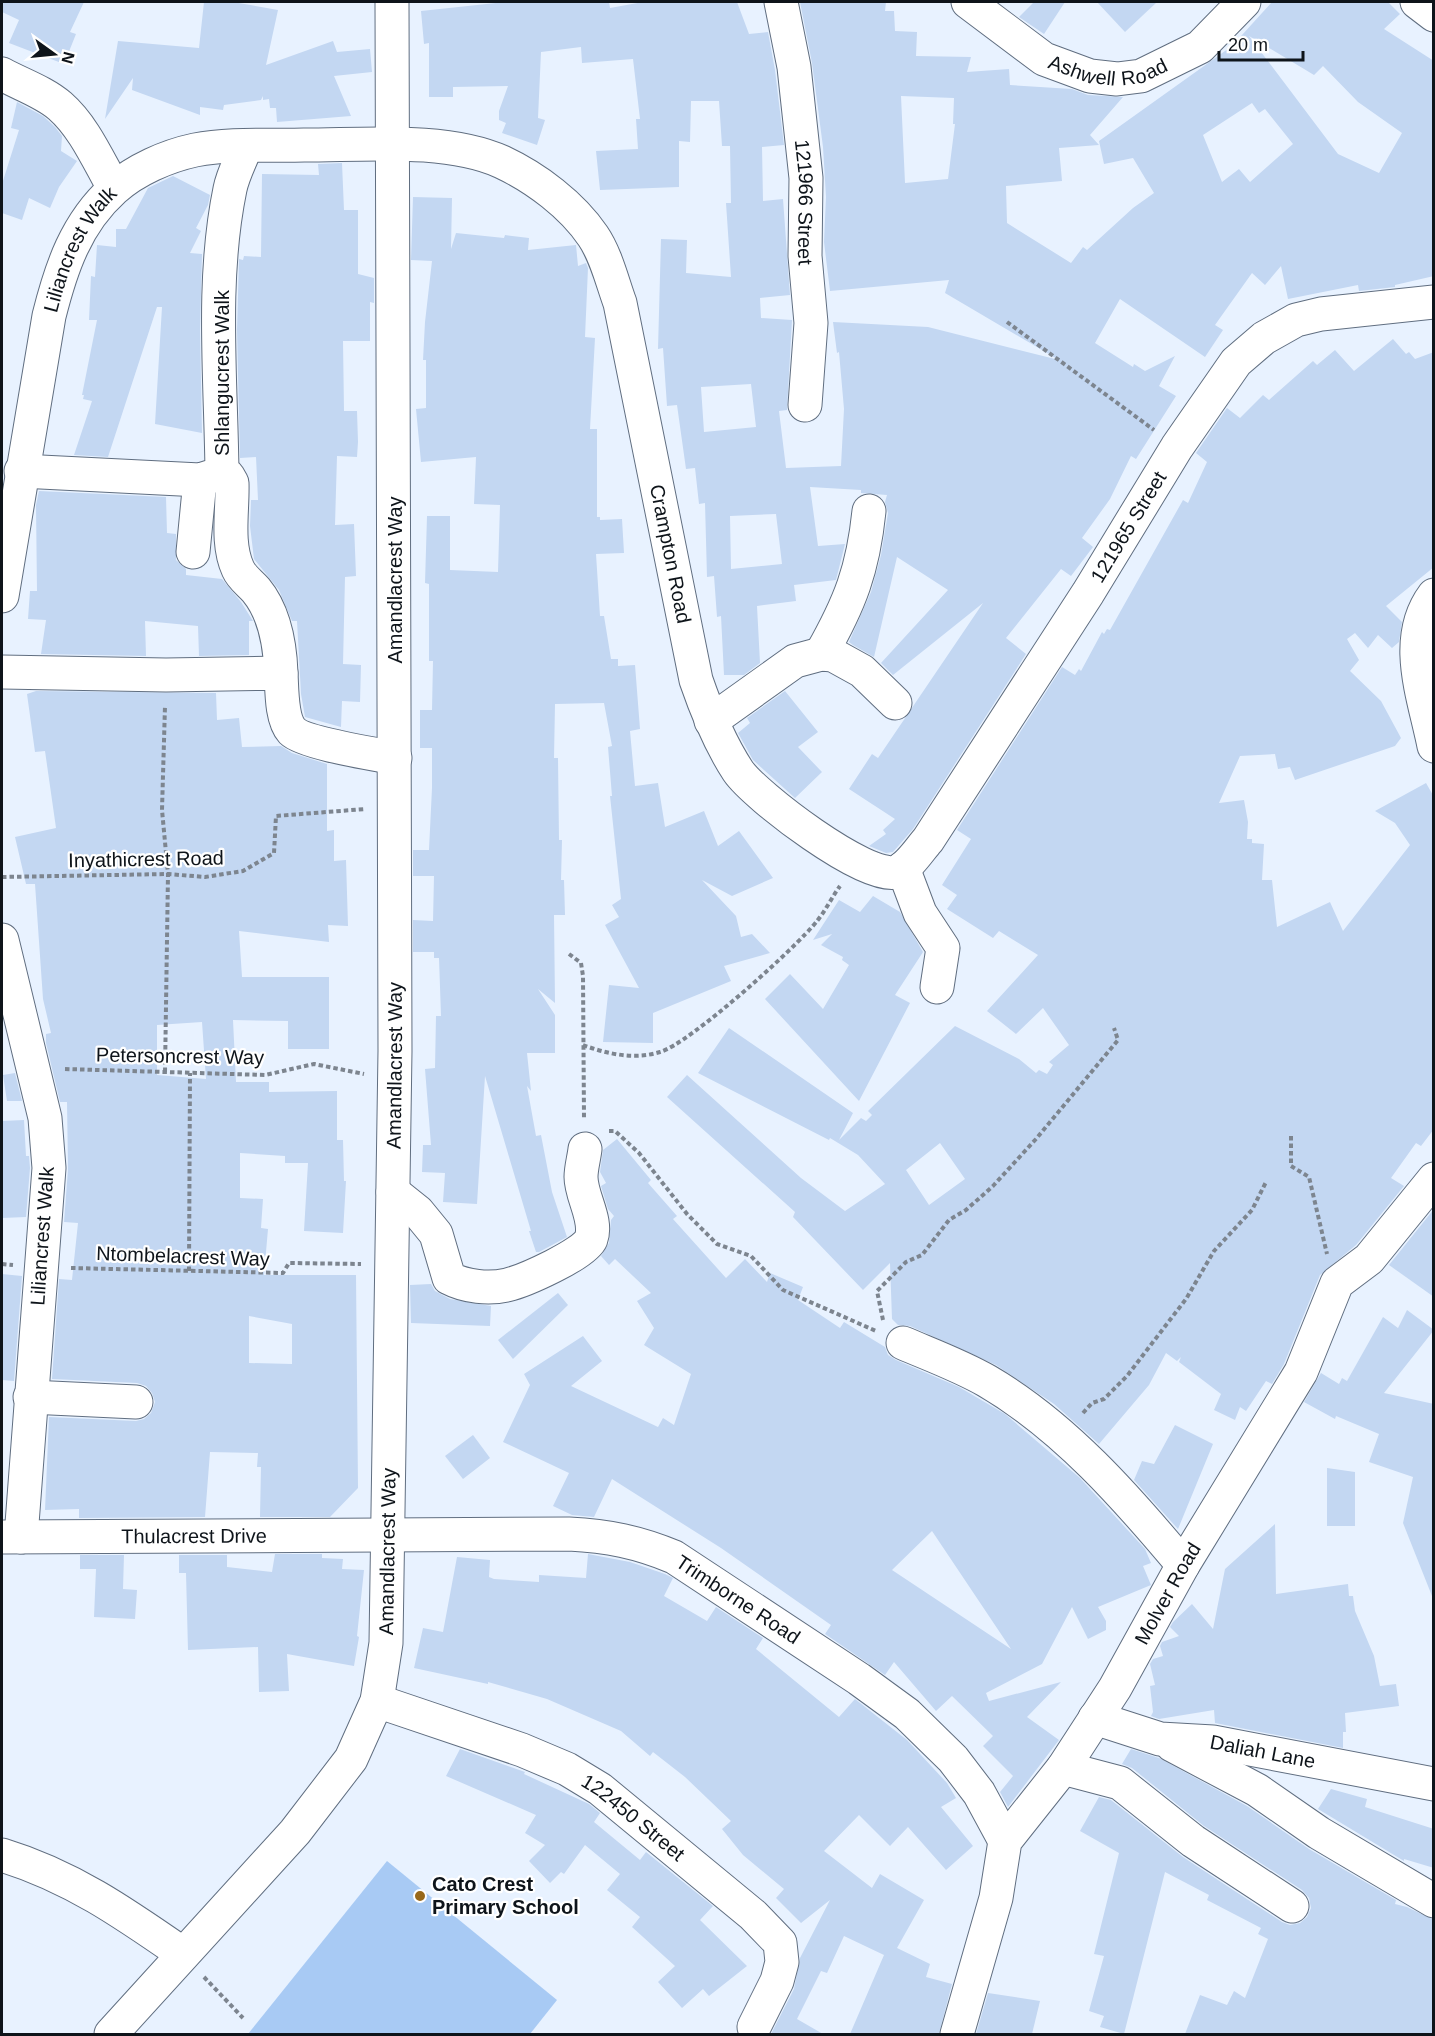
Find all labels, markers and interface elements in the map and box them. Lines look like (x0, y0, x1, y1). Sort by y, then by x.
north arrow (24, 24, 84, 84)
scale bar (1219, 24, 1303, 62)
text: 20 m (1228, 35, 1268, 55)
text: N (58, 50, 78, 66)
street label: Ashwell Road (1046, 51, 1171, 90)
street label: 121966 Street (791, 138, 817, 266)
street label: Liliancrest Walk (39, 181, 121, 314)
street label: Shlangucrest Walk (211, 289, 233, 456)
street label: 121965 Street (1086, 467, 1171, 586)
street label: Crampton Road (646, 482, 695, 625)
street label: Amandlacrest Way (384, 496, 406, 664)
street label: Inyathicrest Road (68, 847, 224, 871)
street label: Amandlacrest Way (383, 982, 406, 1149)
street label: Petersoncrest Way (96, 1044, 264, 1068)
street label: Liliancrest Walk (26, 1165, 58, 1306)
street label: Ntombelacrest Way (96, 1242, 270, 1270)
street label: Amandlacrest Way (375, 1468, 400, 1635)
street label: Thulacrest Drive (121, 1525, 267, 1547)
street label: Molver Road (1130, 1539, 1205, 1648)
street label: Trimborne Road (672, 1551, 804, 1648)
street label: Daliah Lane (1208, 1731, 1317, 1772)
street label: 122450 Street (578, 1770, 689, 1865)
place label: Cato Crest Primary School (432, 1873, 579, 1918)
marker: Cato Crest Primary School (413, 1889, 427, 1903)

